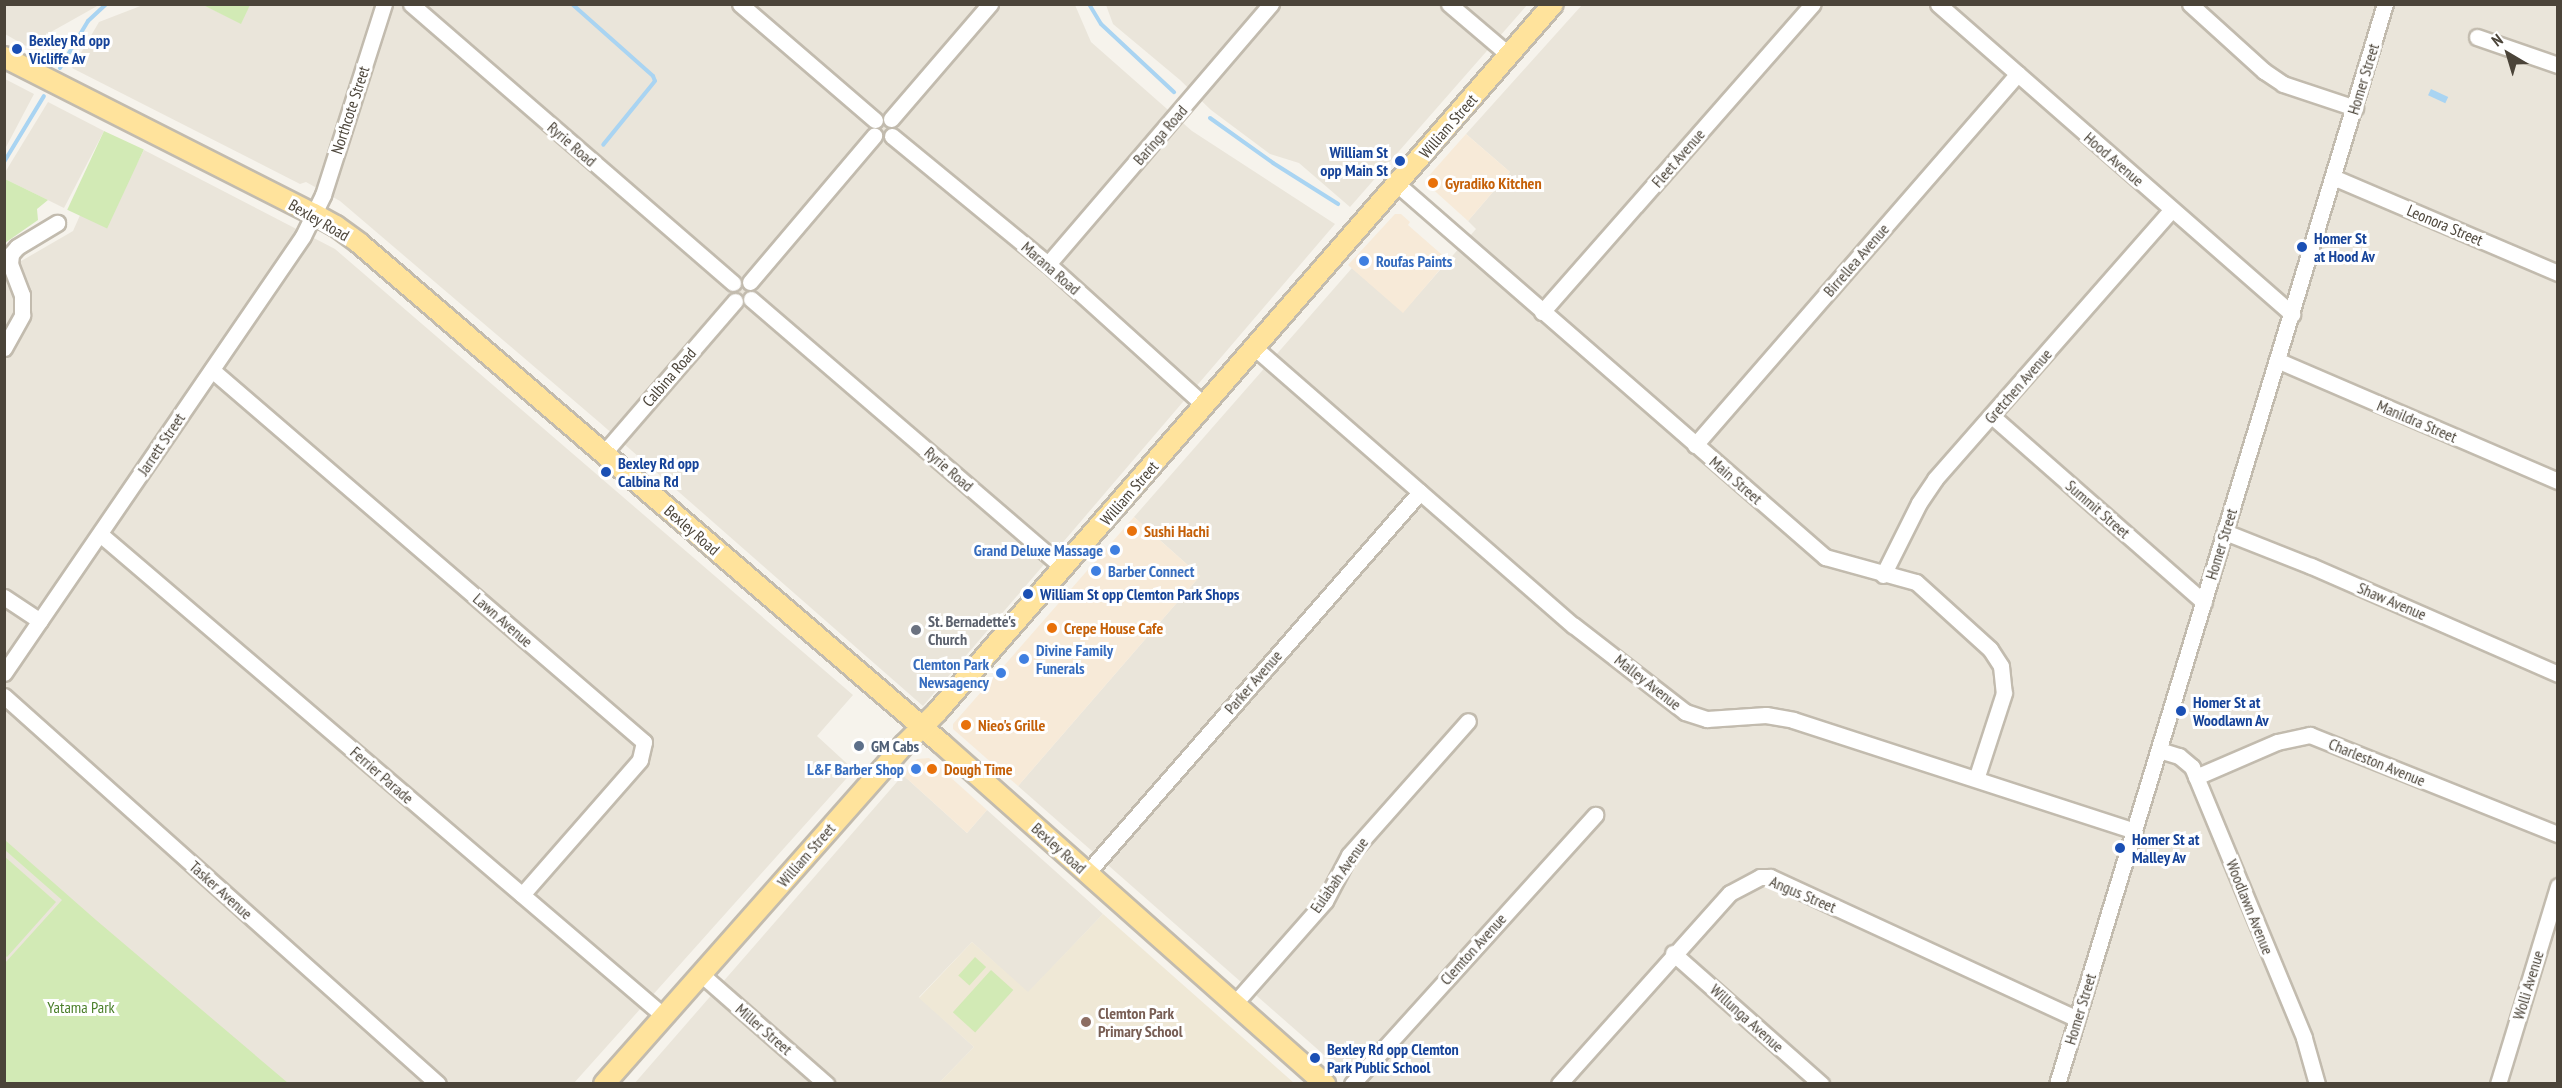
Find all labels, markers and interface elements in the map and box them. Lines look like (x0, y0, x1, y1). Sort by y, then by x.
north arrow (2478, 24, 2538, 84)
text: N (2487, 29, 2506, 50)
place label: Bexley Rd opp Vicliffe Av (29, 30, 111, 68)
street label: Homer Street (2343, 41, 2383, 117)
marker: Bexley Rd opp Vicliffe Av (10, 42, 24, 56)
street label: Northcote Street (327, 64, 373, 156)
street label: William Street (1415, 90, 1481, 162)
street label: Baringa Road (1129, 101, 1191, 169)
street label: Ryrie Road (544, 118, 600, 170)
street label: Fleet Avenue (1647, 125, 1709, 191)
street label: Hood Avenue (2080, 128, 2148, 190)
place label: William St opp Main St (1320, 142, 1388, 180)
marker: William St opp Main St (1393, 154, 1407, 168)
place label: Gyradiko Kitchen (1445, 173, 1542, 193)
marker: Gyradiko Kitchen (1426, 176, 1440, 190)
street label: Bexley Road (285, 195, 353, 245)
street label: Leonora Street (2404, 200, 2486, 250)
street label: Birrellea Avenue (1819, 219, 1893, 301)
place label: Homer St at Hood Av (2314, 228, 2375, 266)
street label: Marana Road (1018, 237, 1084, 299)
marker: Homer St at Hood Av (2295, 240, 2309, 254)
place label: Roufas Paints (1376, 251, 1452, 271)
marker: Roufas Paints (1357, 254, 1371, 268)
street label: Calbina Road (638, 344, 700, 410)
street label: Gretchen Avenue (1980, 344, 2056, 428)
street label: Manildra Street (2374, 396, 2460, 446)
street label: Jarrett Street (133, 409, 189, 479)
street label: Ryrie Road (921, 443, 977, 495)
street label: Main Street (1706, 452, 1766, 508)
place label: Bexley Rd opp Calbina Rd (618, 453, 700, 491)
street label: William Street (1096, 457, 1162, 529)
marker: Bexley Rd opp Calbina Rd (599, 465, 613, 479)
street label: Summit Street (2062, 476, 2134, 542)
street label: Bexley Road (660, 501, 724, 559)
street label: Homer Street (2201, 506, 2241, 582)
place label: Sushi Hachi (1144, 521, 1209, 541)
marker: Sushi Hachi (1125, 524, 1139, 538)
place label: Grand Deluxe Massage (974, 540, 1103, 560)
marker: Grand Deluxe Massage (1108, 543, 1122, 557)
place label: Barber Connect (1108, 561, 1194, 581)
marker: Barber Connect (1089, 564, 1103, 578)
street label: Shaw Avenue (2354, 578, 2430, 624)
place label: William St opp Clemton Park Shops (1040, 584, 1240, 604)
marker: William St opp Clemton Park Shops (1021, 587, 1035, 601)
street label: Lawn Avenue (469, 589, 537, 651)
place label: St. Bernadette's Church (928, 611, 1017, 649)
place label: Crepe House Cafe (1064, 618, 1163, 638)
marker: Crepe House Cafe (1045, 621, 1059, 635)
marker: St. Bernadette's Church (909, 623, 923, 637)
place label: Divine Family Funerals (1036, 640, 1113, 678)
street label: Parker Avenue (1220, 646, 1286, 718)
street label: Malley Avenue (1610, 650, 1686, 714)
marker: Divine Family Funerals (1017, 652, 1031, 666)
place label: Clemton Park Newsagency (913, 654, 989, 692)
marker: Clemton Park Newsagency (994, 666, 1008, 680)
place label: Homer St at Woodlawn Av (2193, 692, 2269, 730)
marker: Homer St at Woodlawn Av (2174, 704, 2188, 718)
place label: Nieo's Grille (978, 715, 1045, 735)
marker: Nieo's Grille (959, 718, 973, 732)
street label: Charleston Avenue (2326, 734, 2428, 790)
place label: GM Cabs (871, 736, 919, 756)
marker: GM Cabs (852, 739, 866, 753)
street label: Ferrier Parade (347, 742, 417, 808)
place label: L&F Barber Shop (807, 759, 904, 779)
place label: Dough Time (944, 759, 1013, 779)
marker: L&F Barber Shop (909, 762, 923, 776)
marker: Dough Time (925, 762, 939, 776)
street label: Bexley Road (1028, 818, 1090, 878)
street label: William Street (773, 819, 839, 891)
place label: Homer St at Malley Av (2132, 829, 2199, 867)
street label: Eulabah Avenue (1306, 833, 1372, 917)
marker: Homer St at Malley Av (2113, 841, 2127, 855)
street label: Woodlawn Avenue (2222, 856, 2278, 958)
street label: Tasker Avenue (185, 857, 257, 923)
street label: Angus Street (1767, 871, 1839, 917)
street label: Clemton Avenue (1436, 909, 1510, 989)
street label: Wolli Avenue (2508, 948, 2548, 1022)
street label: Homer Street (2060, 971, 2100, 1047)
street label: Willunga Avenue (1706, 980, 1788, 1056)
park label: Yatama Park (47, 997, 115, 1017)
street label: Miller Street (732, 999, 796, 1059)
place label: Clemton Park Primary School (1098, 1003, 1183, 1041)
marker: Clemton Park Primary School (1079, 1015, 1093, 1029)
place label: Bexley Rd opp Clemton Park Public School (1327, 1039, 1459, 1077)
marker: Bexley Rd opp Clemton Park Public School (1308, 1051, 1322, 1065)

